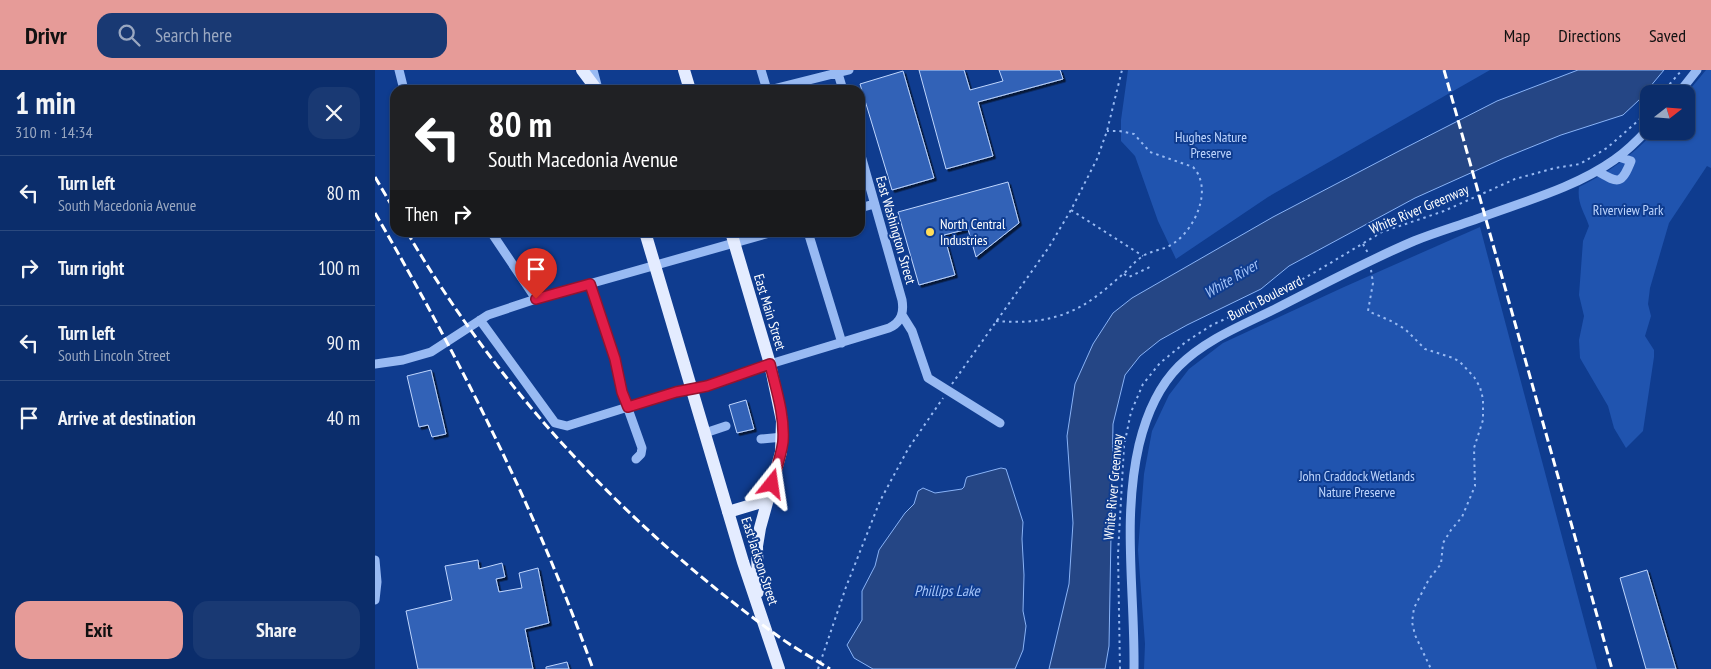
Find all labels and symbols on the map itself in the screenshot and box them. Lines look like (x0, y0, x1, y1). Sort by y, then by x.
north arrow (1640, 85, 1695, 140)
park label: Hughes Nature Preserve (1175, 128, 1247, 162)
street label: East Washington Street (872, 174, 920, 286)
street label: White River Greenway (1367, 180, 1472, 238)
park label: Riverview Park (1593, 201, 1664, 219)
place label: North Central Industries (940, 215, 1006, 249)
marker: North Central Industries (924, 226, 936, 238)
pin (515, 248, 557, 299)
water label: White River (1200, 254, 1263, 302)
street label: East Main Street (750, 272, 790, 352)
street label: Bunch Boulevard (1225, 272, 1305, 324)
street label: White River Greenway (1099, 433, 1127, 541)
position arrow (745, 457, 797, 509)
park label: John Craddock Wetlands Nature Preserve (1298, 467, 1415, 501)
street label: East Jackson Street (737, 515, 783, 607)
water label: Phillips Lake (914, 581, 981, 600)

